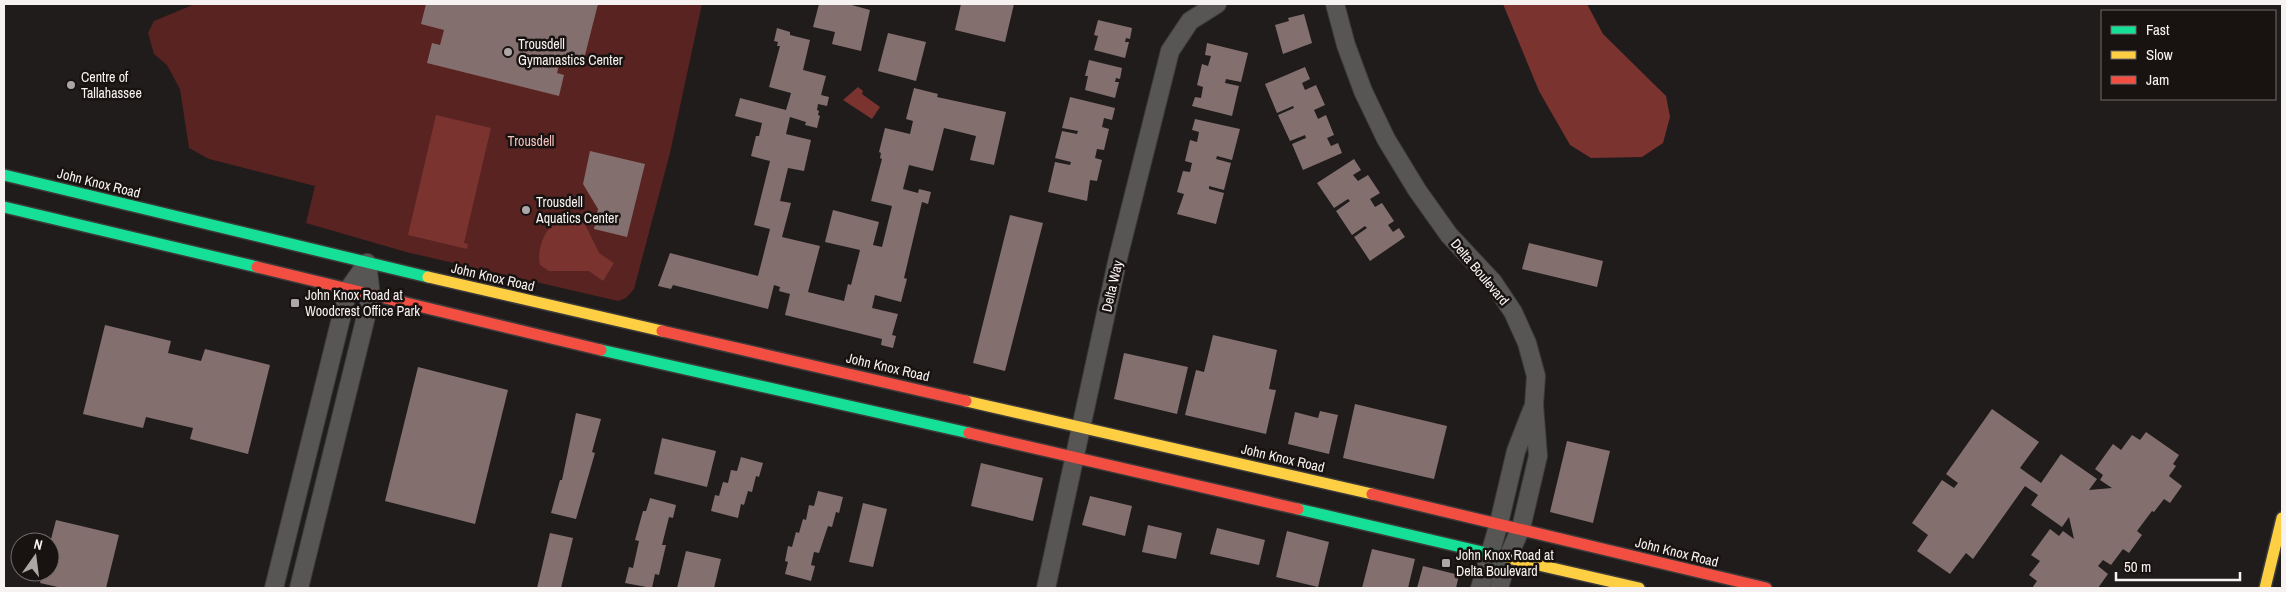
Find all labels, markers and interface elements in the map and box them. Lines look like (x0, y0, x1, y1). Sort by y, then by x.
legend (2101, 10, 2276, 100)
text: Fast (2146, 19, 2170, 40)
place label: Trousdell Gymanastics Center (518, 35, 623, 69)
text: Slow (2146, 44, 2173, 65)
marker: Trousdell Gymanastics Center (502, 46, 514, 58)
place label: Centre of Tallahassee (81, 68, 142, 102)
text: Jam (2146, 69, 2169, 90)
marker: Centre of Tallahassee (65, 79, 77, 91)
park label: Trousdell (508, 132, 554, 150)
street label: John Knox Road (56, 164, 142, 202)
place label: Trousdell Aquatics Center (535, 193, 618, 227)
marker: Trousdell Aquatics Center (520, 204, 532, 216)
street label: Delta Boulevard (1447, 235, 1513, 309)
street label: Delta Way (1097, 258, 1127, 314)
street label: John Knox Road (450, 259, 536, 295)
place label: John Knox Road at Woodcrest Office Park (305, 286, 420, 320)
marker: John Knox Road at Woodcrest Office Park (289, 297, 301, 309)
street label: John Knox Road (845, 349, 931, 385)
street label: John Knox Road (1240, 440, 1326, 476)
north arrow (10, 532, 60, 582)
street label: John Knox Road (1634, 533, 1720, 571)
text: N (32, 535, 44, 554)
place label: John Knox Road at Delta Boulevard (1456, 546, 1554, 580)
scale bar (2116, 550, 2240, 582)
text: 50 m (2124, 556, 2151, 577)
marker: John Knox Road at Delta Boulevard (1440, 557, 1452, 569)

